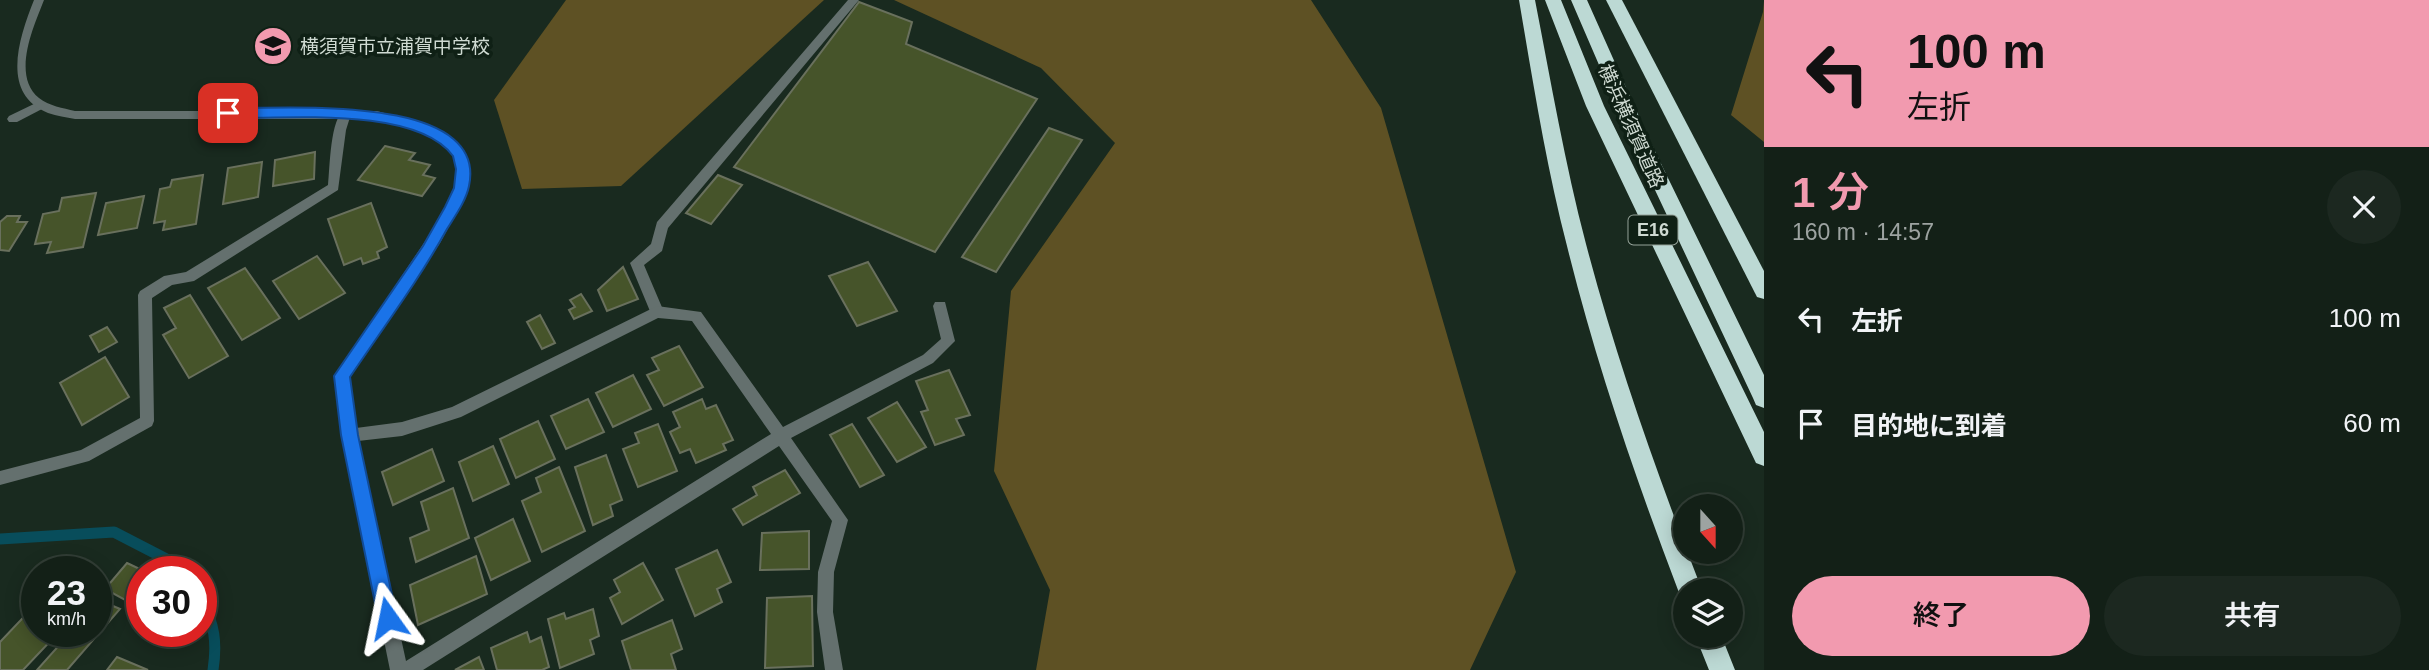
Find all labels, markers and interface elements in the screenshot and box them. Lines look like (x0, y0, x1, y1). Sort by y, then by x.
text: 100 m (1907, 24, 2046, 78)
school or university icon: 横須賀市立浦賀中学校 (252, 25, 294, 67)
icon: left (1792, 28, 1883, 119)
place label: 横須賀市立浦賀中学校 (300, 36, 490, 57)
street label: 横浜横須賀道路 (1594, 61, 1668, 191)
pin (198, 83, 258, 143)
text: 左折 (1907, 89, 1971, 125)
icon: arrive (209, 94, 247, 132)
text: 1 分 (1792, 169, 1869, 216)
button: close (2327, 170, 2401, 244)
road number: E16 (1628, 215, 1678, 244)
text: 160 m · 14:57 (1792, 219, 1934, 245)
icon: left (1792, 300, 1830, 338)
text: 100 m (2329, 303, 2401, 333)
text: 左折 (1851, 306, 1903, 336)
icon: arrive (1792, 405, 1830, 443)
text: 60 m (2343, 408, 2401, 438)
text: 目的地に到着 (1851, 411, 2007, 441)
north arrow (1673, 494, 1743, 564)
map controls (1673, 494, 1743, 648)
speed limit sign: 30 (126, 556, 217, 647)
text: 23 (47, 573, 86, 612)
button: 終了 (1792, 576, 2090, 656)
button: 共有 (2104, 576, 2401, 656)
button: layers (1673, 578, 1743, 648)
position arrow (351, 581, 425, 655)
text: km/h (47, 609, 86, 629)

